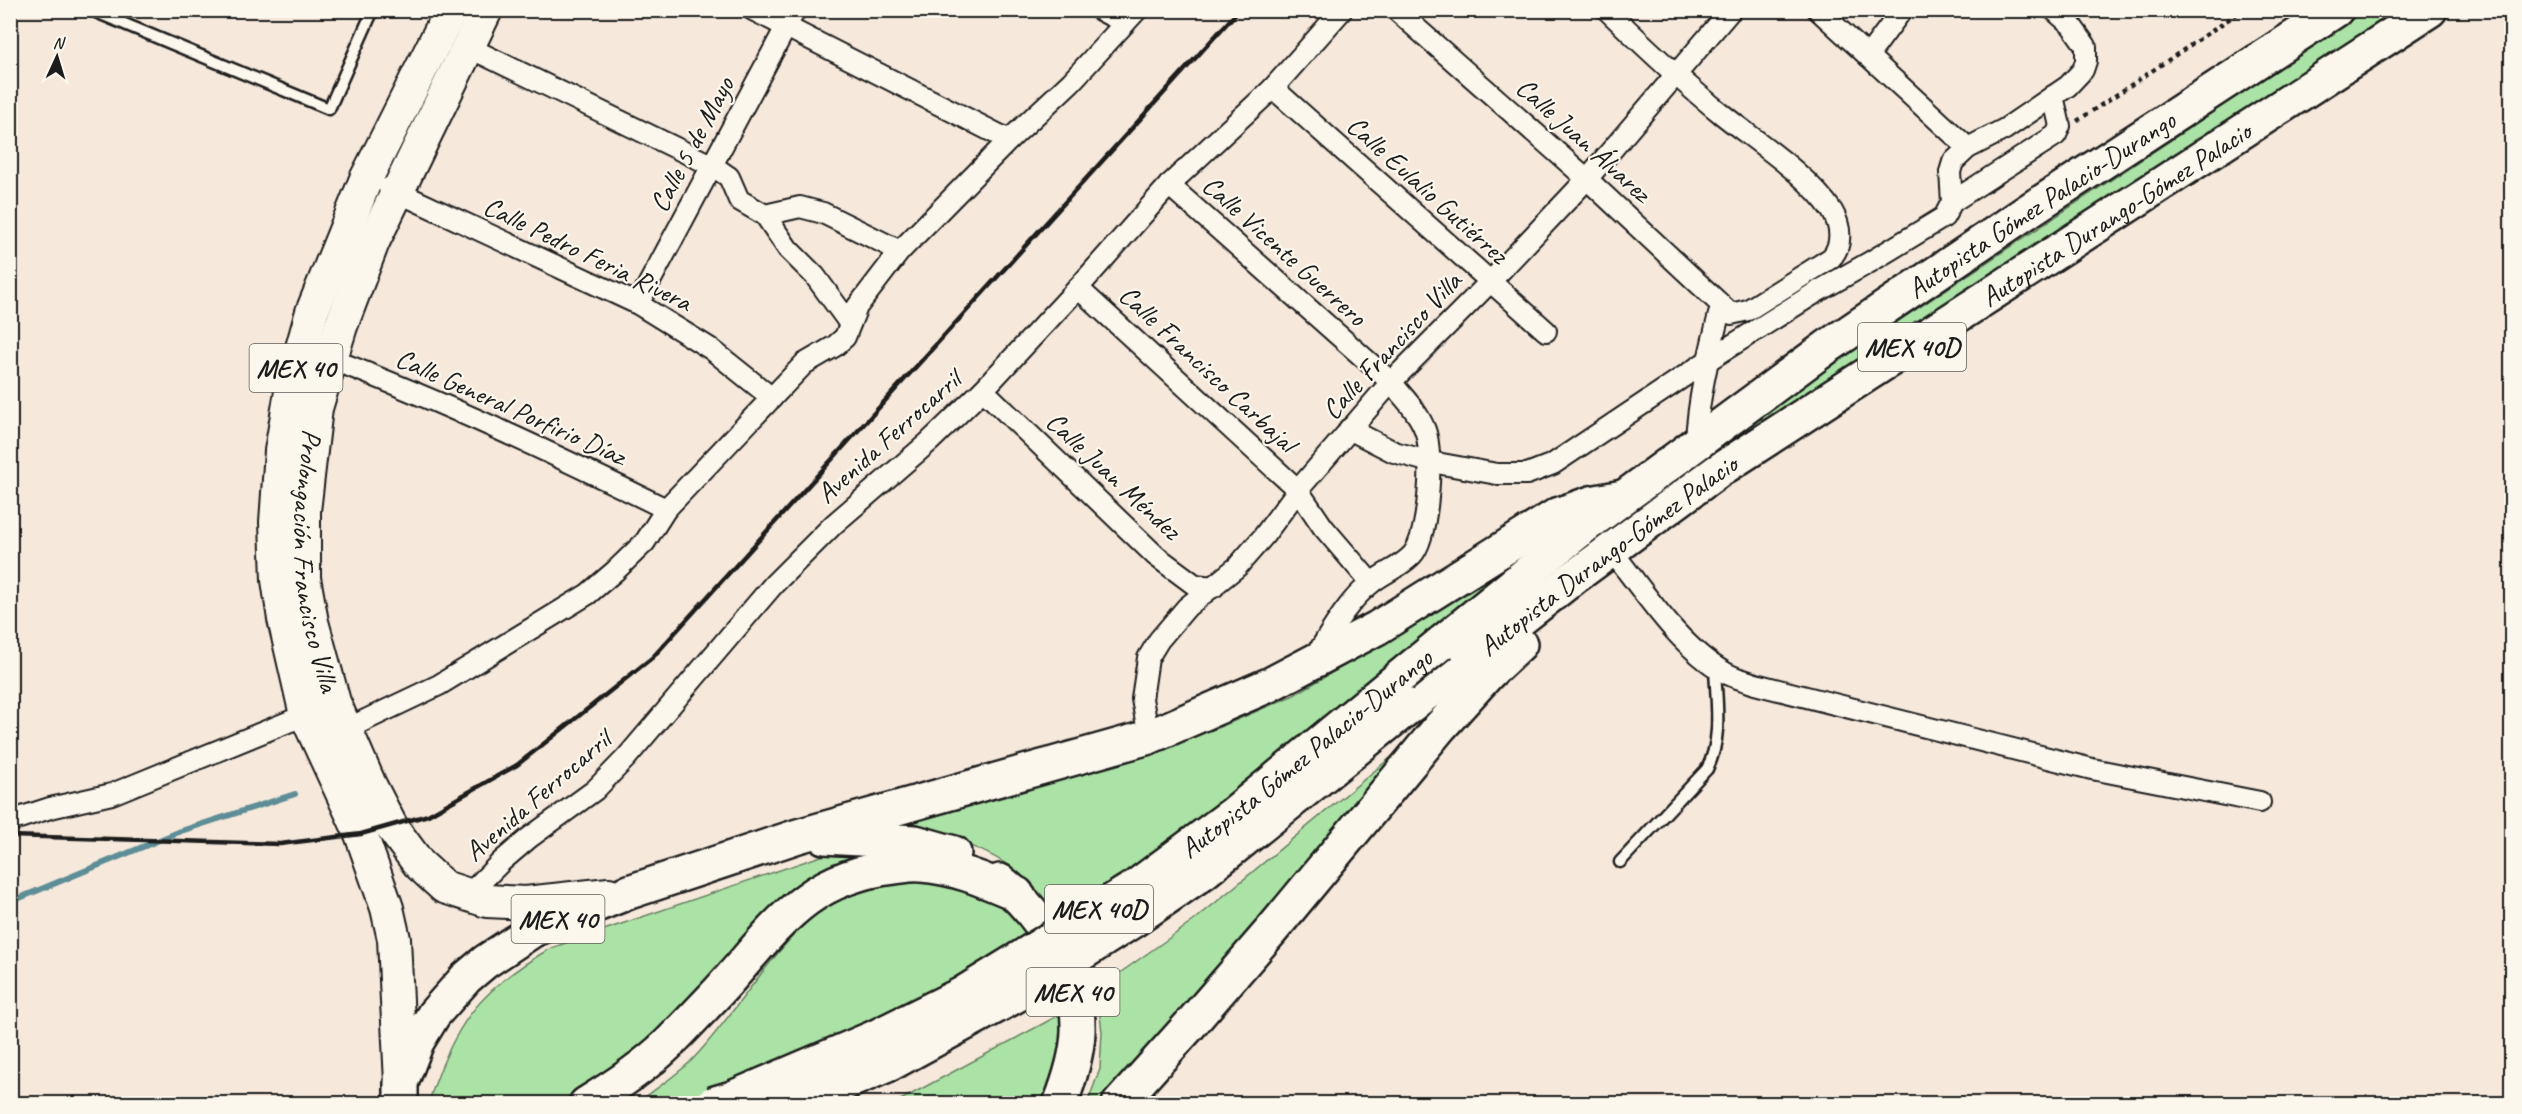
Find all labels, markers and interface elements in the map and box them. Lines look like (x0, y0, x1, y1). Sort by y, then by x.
north arrow (27, 27, 87, 87)
text: N (52, 33, 67, 54)
street label: Calle 5 de Mayo (641, 69, 743, 218)
street label: Calle Juan Álvarez (1509, 70, 1661, 211)
street label: Autopista Gómez Palacio-Durango (1900, 102, 2184, 306)
street label: Calle Eulalio Gutiérrez (1340, 108, 1517, 272)
street label: Autopista Durango-Gómez Palacio (1974, 112, 2260, 314)
street label: Calle Vicente Guerrero (1195, 167, 1376, 335)
street label: Calle Pedro Feria Rivera (478, 188, 699, 320)
street label: Calle Francisco Villa (1314, 263, 1470, 427)
street label: Calle Francisco Carbajal (1112, 277, 1307, 463)
road number: MEX 40D (1858, 323, 1966, 371)
street label: Calle General Porfirio Díaz (390, 340, 634, 474)
road number: MEX 40 (250, 344, 342, 392)
street label: Avenida Ferrocarril (809, 359, 972, 511)
street label: Calle Juan Méndez (1039, 404, 1190, 548)
street label: Prolongación Francisco Villa (286, 427, 348, 697)
street label: Autopista Durango-Gómez Palacio (1472, 445, 1746, 664)
street label: Autopista Gómez Palacio-Durango (1173, 639, 1441, 866)
street label: Avenida Ferrocarril (457, 719, 622, 869)
road number: MEX 40D (1045, 885, 1153, 933)
road number: MEX 40 (512, 895, 604, 943)
road number: MEX 40 (1026, 968, 1120, 1016)

